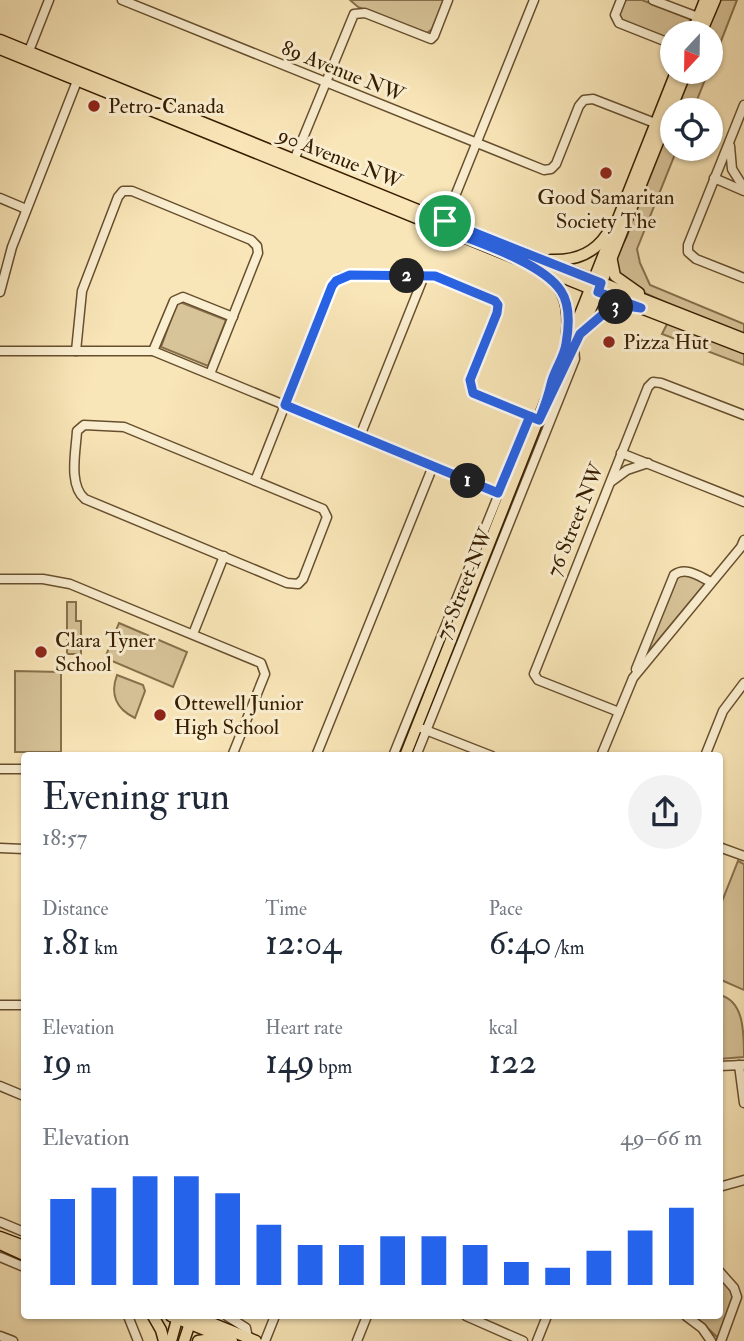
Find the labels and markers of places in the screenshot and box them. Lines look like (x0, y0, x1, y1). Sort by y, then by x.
place label: Petro-Canada (108, 93, 225, 120)
marker: Petro-Canada (86, 98, 102, 114)
marker: Good Samaritan Society The (598, 165, 614, 181)
place label: Good Samaritan Society The (537, 184, 675, 235)
pin (415, 191, 475, 251)
pin: 2 (390, 258, 424, 294)
pin: 3 (598, 290, 634, 324)
place label: Pizza Hut (623, 329, 709, 356)
marker: Pizza Hut (601, 334, 617, 350)
pin: 1 (450, 463, 486, 498)
place label: Clara Tyner School (55, 627, 156, 678)
marker: Clara Tyner School (33, 644, 49, 660)
place label: Ottewell Junior High School (174, 690, 304, 741)
marker: Ottewell Junior High School (152, 707, 168, 723)

